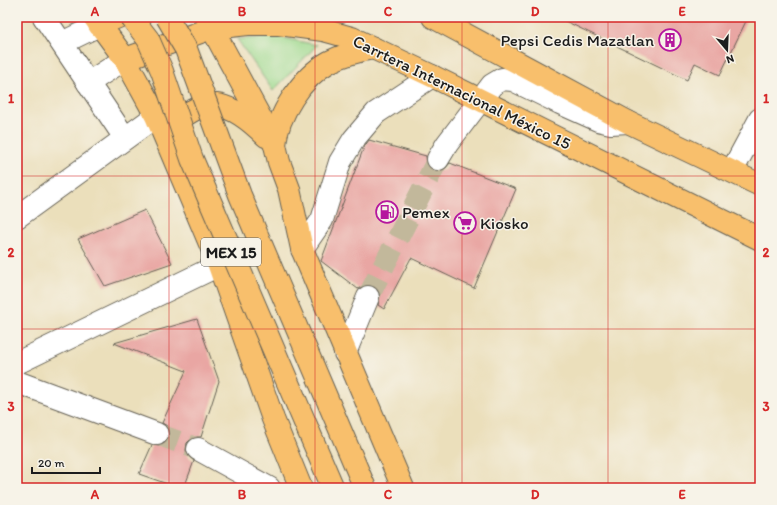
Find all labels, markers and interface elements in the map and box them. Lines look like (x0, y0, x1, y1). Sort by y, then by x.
text: A (90, 4, 100, 19)
text: B (238, 4, 247, 19)
text: C (384, 4, 393, 19)
text: D (531, 4, 540, 19)
text: E (678, 4, 686, 19)
building icon: Pepsi Cedis Mazatlan (657, 27, 683, 53)
street label: Carrtera Internacional México 15 (350, 30, 574, 154)
place label: Pepsi Cedis Mazatlan (501, 30, 654, 50)
north arrow (707, 30, 747, 70)
text: N (724, 52, 736, 66)
text: 1 (8, 91, 14, 106)
text: 1 (763, 91, 769, 106)
fuel station icon: Pemex (374, 199, 400, 225)
place label: Pemex (402, 202, 450, 222)
supermarket icon: Kiosko (452, 210, 478, 236)
place label: Kiosko (480, 213, 529, 233)
road number: MEX 15 (201, 238, 261, 266)
text: 2 (8, 245, 15, 260)
text: 2 (763, 245, 770, 260)
text: 3 (7, 399, 15, 414)
text: 3 (762, 399, 770, 414)
scale bar (32, 449, 100, 475)
text: 20 m (38, 456, 65, 470)
text: A (90, 487, 100, 502)
text: B (238, 487, 247, 502)
text: C (384, 487, 393, 502)
text: D (531, 487, 540, 502)
text: E (678, 487, 686, 502)

